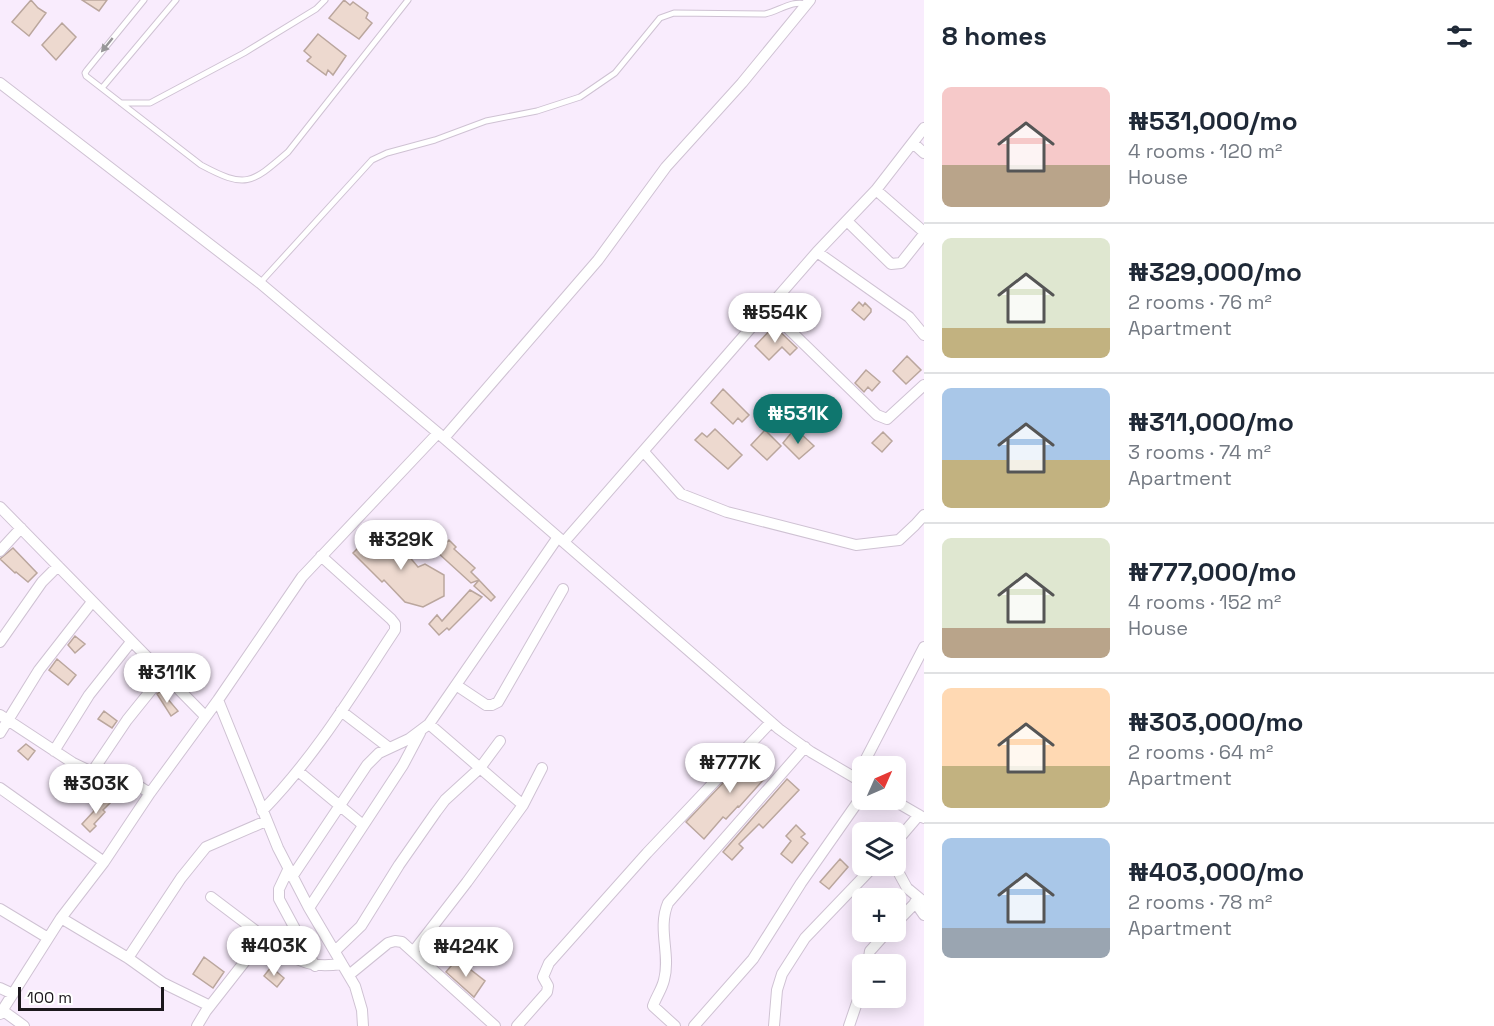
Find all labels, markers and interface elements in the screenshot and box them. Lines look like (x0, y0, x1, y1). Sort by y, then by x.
text: 8 homes (942, 19, 1047, 53)
icon: filters (1443, 20, 1476, 53)
one-way arrow (101, 37, 114, 53)
text: ₦531,000/mo (1128, 104, 1298, 138)
icon: home (990, 111, 1062, 183)
text: 4 rooms · 120 m² (1128, 138, 1282, 164)
text: House (1128, 164, 1188, 190)
text: ₦329,000/mo (1128, 255, 1302, 289)
icon: home (990, 262, 1062, 334)
text: 2 rooms · 76 m² (1128, 289, 1272, 315)
pin: ₦554K (733, 293, 817, 344)
text: ₦554K (742, 299, 808, 325)
text: Apartment (1128, 315, 1232, 341)
pin: ₦531K (756, 394, 840, 445)
text: ₦531K (767, 400, 829, 426)
text: ₦311,000/mo (1128, 405, 1294, 439)
icon: home (990, 412, 1062, 484)
text: 3 rooms · 74 m² (1128, 439, 1271, 465)
text: Apartment (1128, 465, 1232, 491)
pin: ₦329K (359, 520, 443, 571)
text: ₦329K (369, 526, 433, 552)
text: ₦777,000/mo (1128, 555, 1296, 589)
icon: home (990, 562, 1062, 634)
text: 4 rooms · 152 m² (1128, 589, 1281, 615)
text: House (1128, 615, 1188, 641)
pin: ₦311K (125, 653, 209, 704)
text: ₦311K (138, 659, 196, 685)
text: ₦303,000/mo (1128, 705, 1304, 739)
icon: home (990, 712, 1062, 784)
text: 2 rooms · 64 m² (1128, 739, 1273, 765)
pin: ₦777K (688, 743, 772, 794)
text: ₦777K (699, 749, 761, 775)
north arrow (852, 756, 906, 810)
map controls (852, 756, 906, 1008)
pin: ₦303K (54, 764, 138, 815)
text: Apartment (1128, 765, 1232, 791)
text: ₦303K (63, 770, 129, 796)
button: layers (852, 822, 906, 876)
text: ₦403,000/mo (1128, 855, 1304, 889)
icon: home (990, 862, 1062, 934)
button: + (852, 888, 906, 942)
text: 2 rooms · 78 m² (1128, 889, 1272, 915)
text: Apartment (1128, 915, 1232, 941)
pin: ₦403K (232, 926, 316, 977)
pin: ₦424K (424, 927, 508, 978)
text: ₦403K (241, 932, 307, 958)
text: ₦424K (433, 933, 499, 959)
button: − (852, 954, 906, 1008)
scale bar (18, 984, 164, 1012)
text: 100 m (27, 987, 72, 1008)

